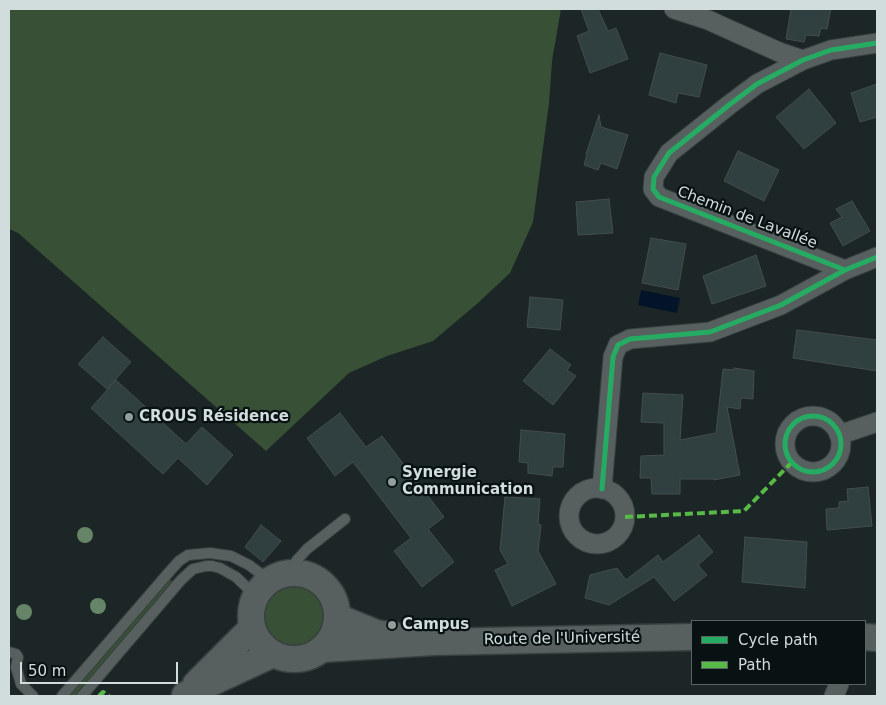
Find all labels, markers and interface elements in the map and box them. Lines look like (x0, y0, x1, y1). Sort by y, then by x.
street label: Chemin de Lavallée (675, 183, 819, 253)
place label: CROUS Résidence (139, 408, 289, 426)
marker: CROUS Résidence (123, 411, 135, 423)
place label: Synergie Communication (402, 464, 533, 499)
marker: Synergie Communication (386, 476, 398, 488)
place label: Campus (402, 616, 469, 634)
marker: Campus (386, 619, 398, 631)
legend (691, 620, 866, 685)
street label: Route de l'Université (484, 629, 640, 649)
text: Cycle path (738, 631, 818, 649)
scale bar (22, 652, 180, 684)
text: Path (738, 656, 771, 674)
text: 50 m (28, 662, 66, 680)

